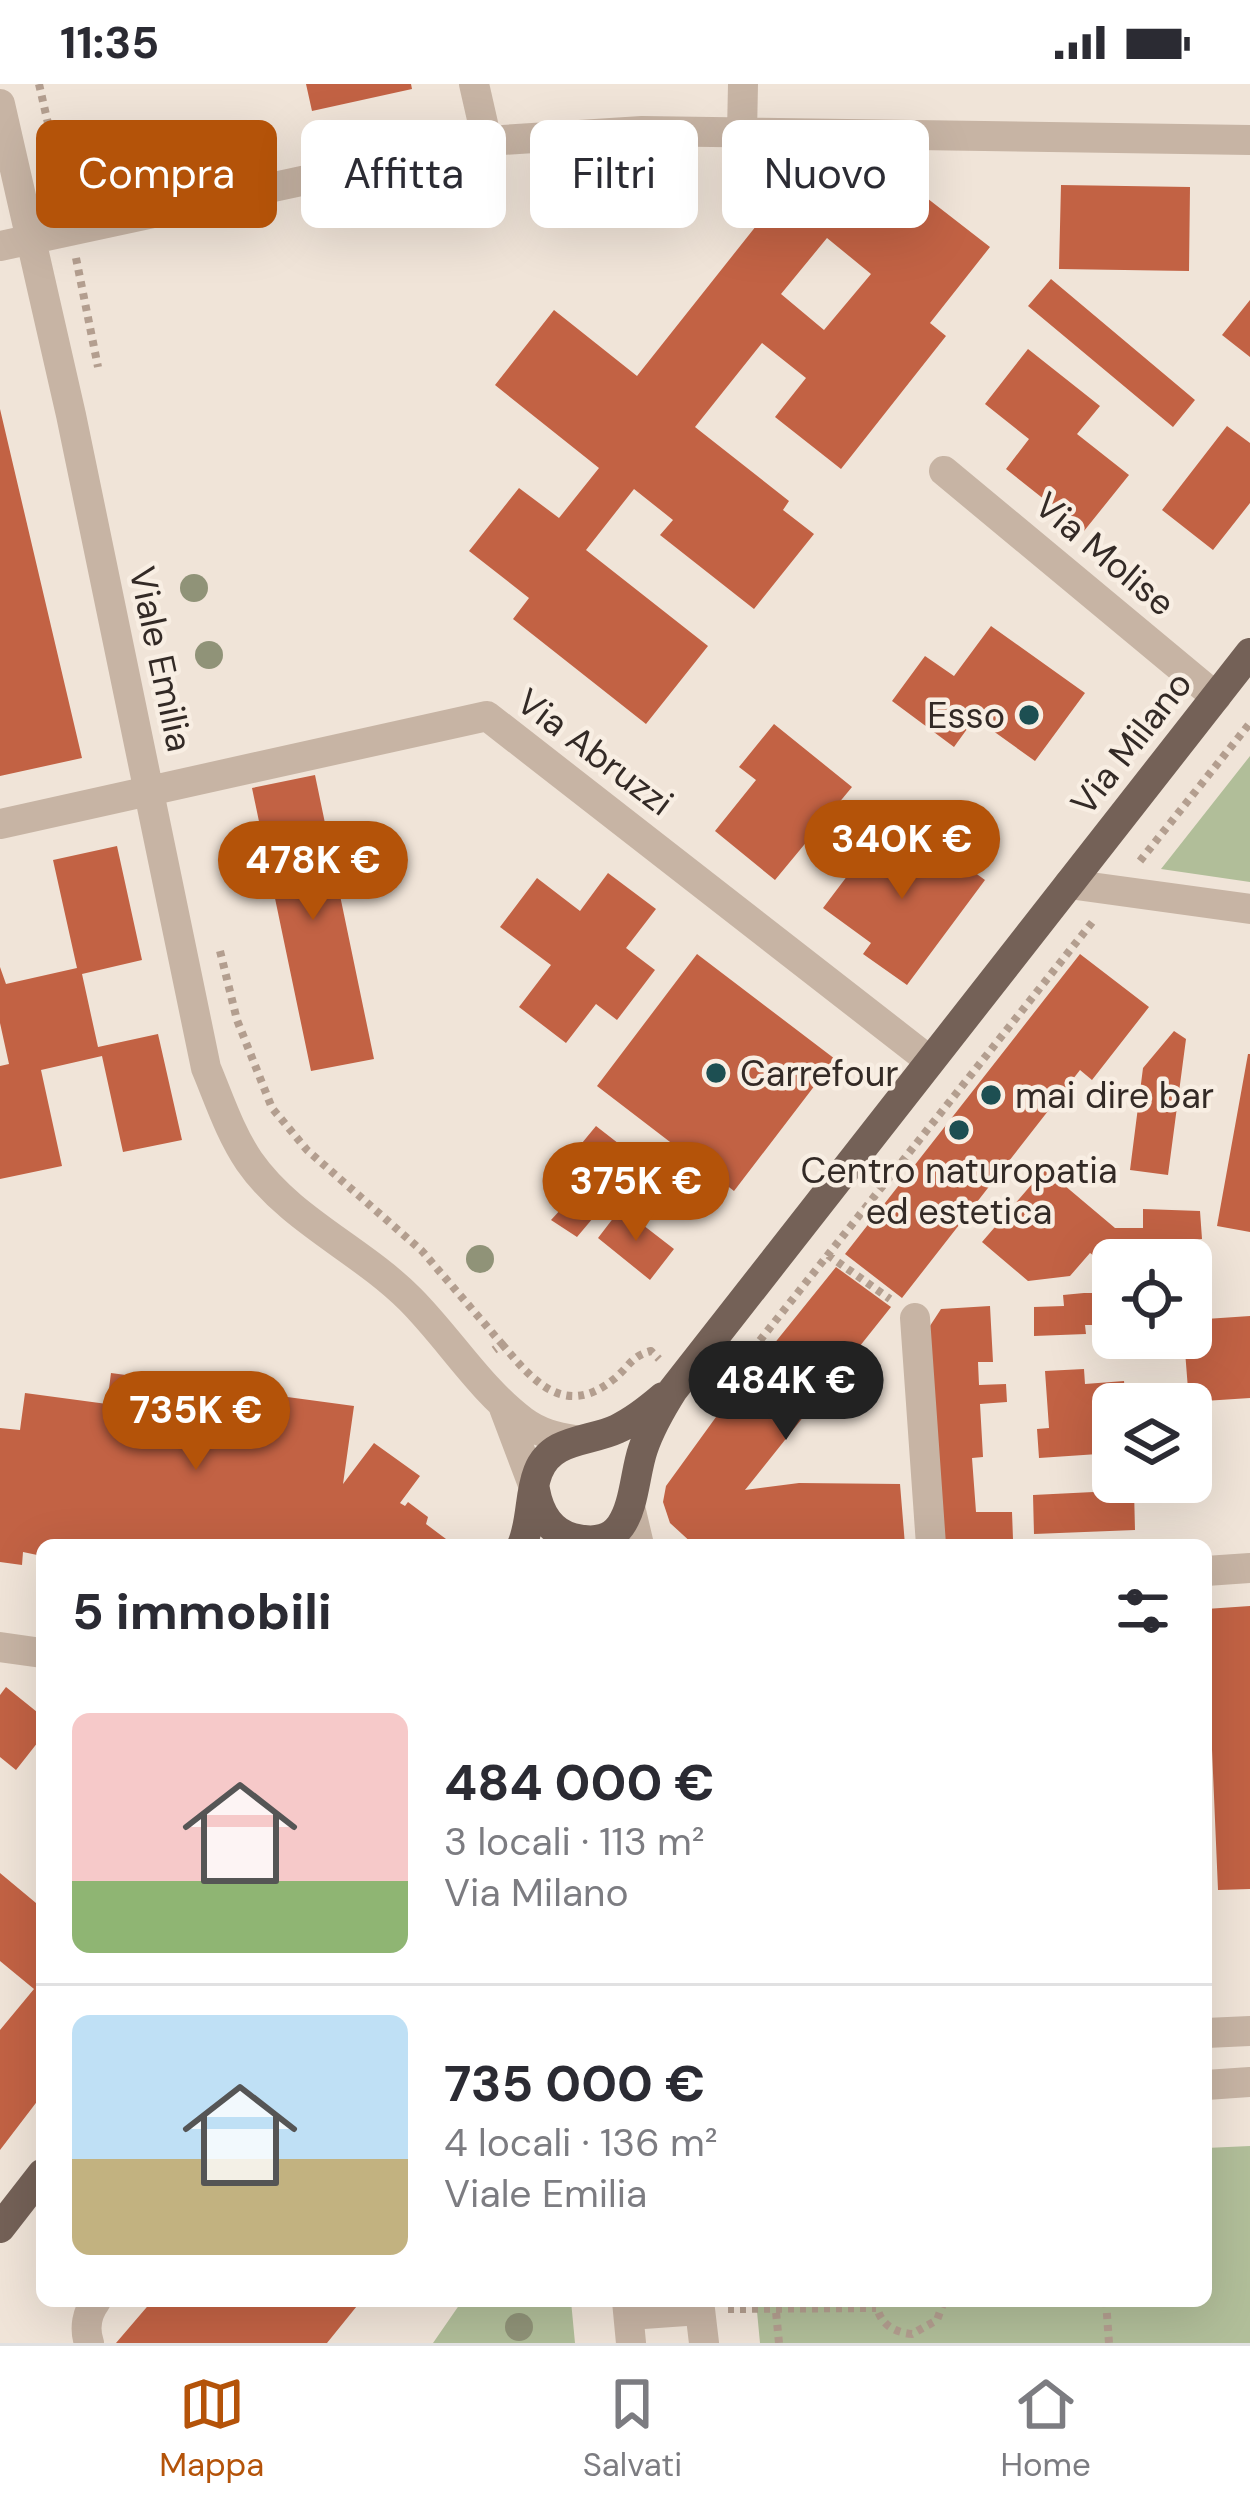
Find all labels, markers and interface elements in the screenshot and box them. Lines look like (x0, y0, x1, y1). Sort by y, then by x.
text: 11:35 (60, 13, 159, 72)
chip: Compra (36, 120, 277, 228)
chip: Affitta (301, 120, 506, 228)
chip: Filtri (530, 120, 698, 228)
chip: Nuovo (722, 120, 929, 228)
street label: Via Molise (1025, 482, 1185, 626)
street label: Viale Emilia (119, 562, 203, 756)
street label: Via Milano (1060, 661, 1202, 825)
street label: Via Abruzzi (507, 678, 683, 826)
place label: Esso (927, 692, 1005, 739)
marker: Esso (1016, 702, 1042, 728)
pin: 340K € (804, 800, 1000, 902)
text: 340K € (831, 813, 973, 864)
pin: 478K € (215, 821, 411, 923)
text: 478K € (245, 834, 381, 885)
place label: Carrefour (740, 1050, 899, 1097)
marker: Carrefour (703, 1060, 729, 1086)
place label: mai dire bar (1015, 1072, 1214, 1119)
marker: mai dire bar (978, 1082, 1004, 1108)
marker: Centro naturopatia ed estetica (946, 1117, 972, 1143)
pin: 375K € (538, 1142, 734, 1244)
place label: Centro naturopatia ed estetica (800, 1147, 1118, 1235)
text: 375K € (570, 1155, 702, 1206)
map controls (1092, 1239, 1212, 1503)
button: locate (1092, 1239, 1212, 1359)
pin: 484K € (688, 1341, 884, 1443)
text: 484K € (716, 1354, 856, 1405)
pin: 735K € (98, 1371, 294, 1473)
button: layers (1092, 1383, 1212, 1503)
text: 735K € (129, 1384, 263, 1435)
text: 5 immobili (72, 1578, 332, 1645)
icon: filters (1110, 1578, 1176, 1644)
text: 484 000 € (444, 1749, 715, 1816)
icon: home (168, 1761, 312, 1905)
text: 3 locali · 113 m² (444, 1816, 705, 1867)
text: Via Milano (444, 1867, 629, 1918)
text: 735 000 € (444, 2050, 705, 2117)
icon: home (168, 2063, 312, 2207)
text: 4 locali · 136 m² (444, 2117, 718, 2168)
text: Viale Emilia (444, 2168, 647, 2219)
tab: Mappa (159, 2371, 264, 2486)
tab: Salvati (583, 2371, 682, 2486)
tab: Home (1001, 2371, 1091, 2486)

